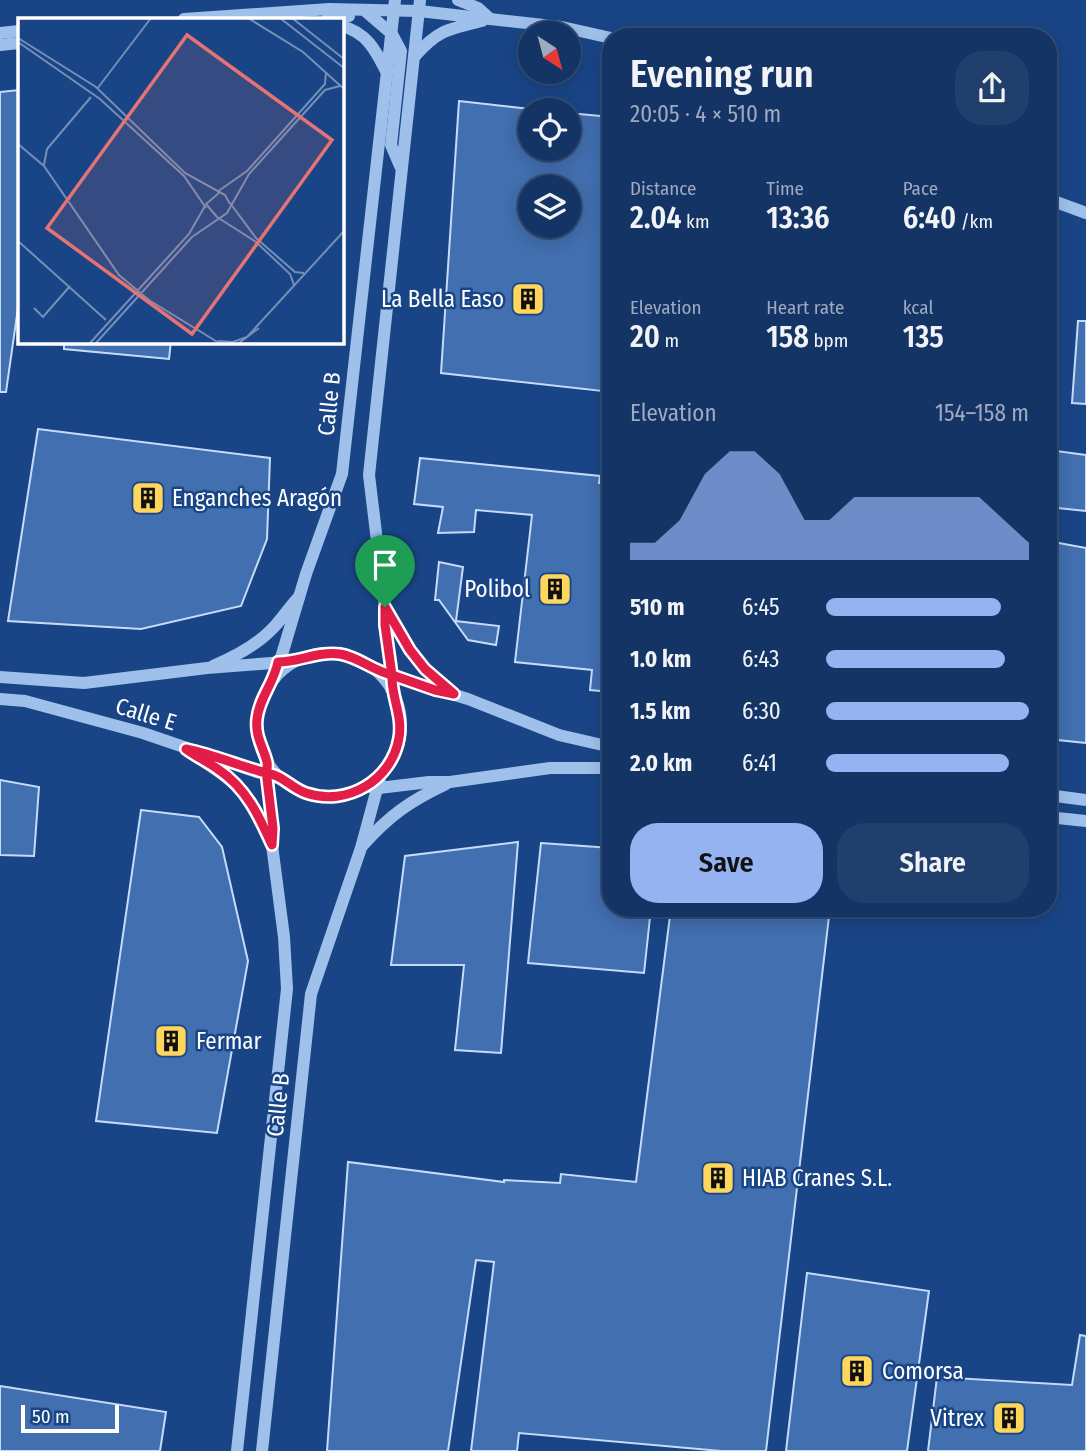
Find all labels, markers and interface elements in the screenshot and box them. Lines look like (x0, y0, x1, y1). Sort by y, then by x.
inset map (18, 18, 343, 343)
north arrow (518, 21, 581, 84)
map controls (518, 21, 581, 238)
text: Evening run (630, 51, 814, 97)
button: share (955, 51, 1029, 125)
button: locate (518, 98, 581, 161)
text: 20:05 · 4 × 510 m (630, 100, 781, 128)
button: layers (518, 175, 581, 238)
text: Distance (630, 177, 697, 200)
text: Time (766, 177, 804, 200)
text: Pace (903, 177, 938, 200)
text: 2.04 (630, 200, 682, 236)
text: 13:36 (766, 200, 830, 236)
text: 6:40 (903, 200, 956, 236)
text: km (682, 210, 710, 233)
text: /km (956, 210, 993, 233)
building icon: La Bella Easo (509, 280, 547, 318)
place label: La Bella Easo (381, 285, 504, 313)
text: Elevation (630, 296, 702, 319)
text: Heart rate (766, 296, 844, 319)
text: kcal (903, 296, 933, 319)
text: 20 (630, 319, 660, 355)
text: 158 (766, 319, 809, 355)
text: 135 (903, 319, 944, 355)
text: m (660, 329, 679, 352)
text: bpm (809, 329, 848, 352)
street label: Calle B (312, 371, 346, 437)
text: Elevation (630, 399, 717, 427)
text: 154–158 m (935, 399, 1029, 427)
building icon: Enganches Aragón (129, 479, 167, 517)
place label: Enganches Aragón (172, 484, 342, 512)
pin (355, 535, 415, 607)
icon: arrive (366, 546, 404, 584)
building icon: Polibol (536, 570, 574, 608)
place label: Polibol (464, 575, 530, 603)
text: 510 m (630, 593, 685, 621)
text: 6:45 (742, 593, 780, 621)
text: 1.0 km (630, 645, 691, 673)
text: 6:43 (742, 645, 779, 673)
street label: Calle E (112, 692, 180, 736)
text: 1.5 km (630, 697, 691, 725)
text: 6:30 (742, 697, 781, 725)
text: 2.0 km (630, 749, 692, 777)
text: 6:41 (742, 749, 777, 777)
button: Save (630, 823, 823, 903)
button: Share (837, 823, 1029, 903)
building icon: Fermar (152, 1022, 190, 1060)
place label: Fermar (196, 1027, 262, 1055)
street label: Calle B (261, 1072, 295, 1138)
building icon: HIAB Cranes S.L. (699, 1159, 737, 1197)
place label: HIAB Cranes S.L. (742, 1164, 892, 1192)
building icon: Comorsa (838, 1352, 876, 1390)
place label: Comorsa (882, 1357, 964, 1385)
building icon: Vitrex (990, 1399, 1028, 1437)
scale bar (21, 1402, 119, 1434)
place label: Vitrex (930, 1404, 984, 1432)
text: 50 m (32, 1405, 70, 1428)

